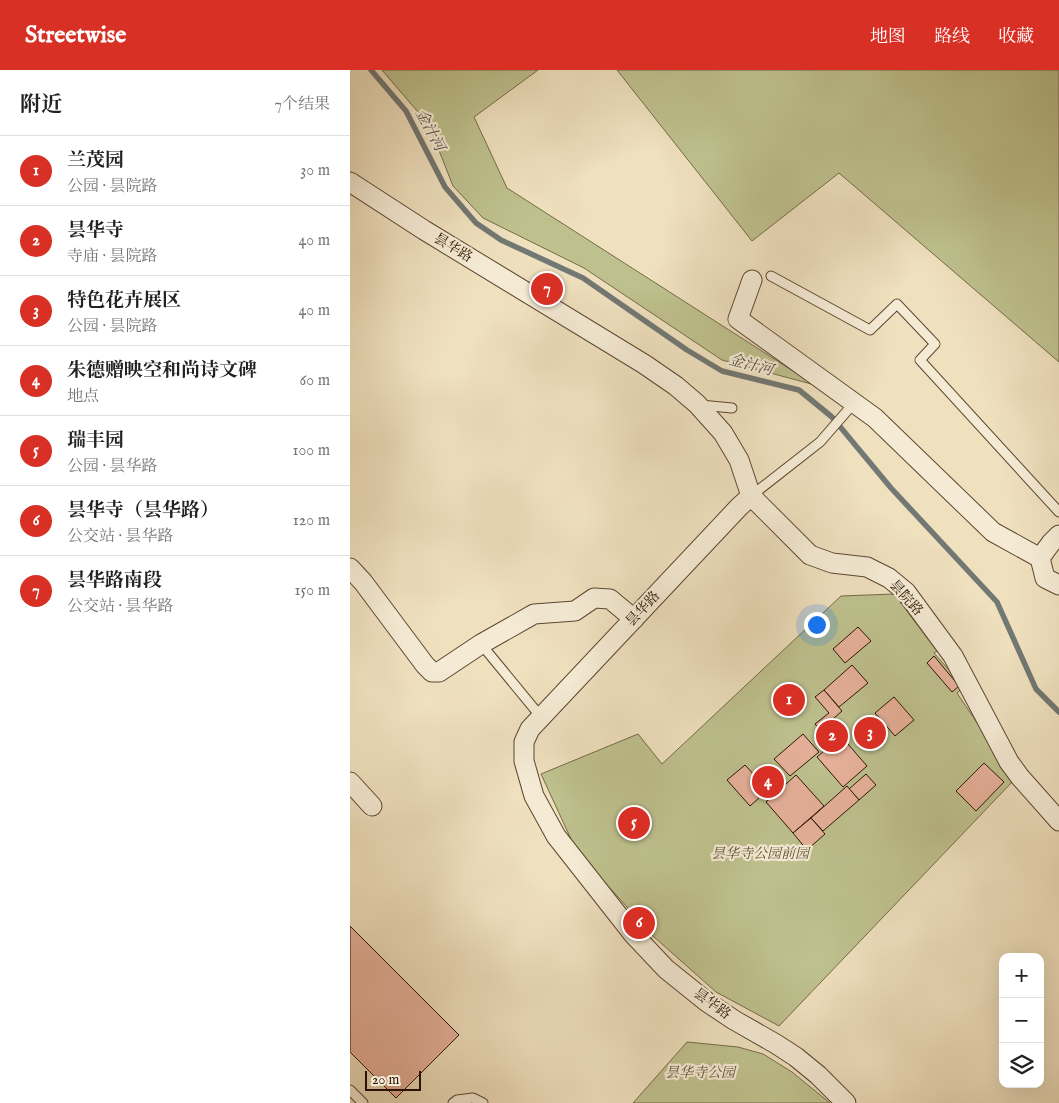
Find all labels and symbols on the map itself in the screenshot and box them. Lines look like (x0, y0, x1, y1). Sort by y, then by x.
water label: 金汁河 (411, 106, 450, 157)
street label: 昙华路 (430, 229, 476, 267)
pin: 7 (531, 270, 563, 308)
water label: 金汁河 (727, 350, 778, 381)
street label: 昙院路 (885, 576, 927, 620)
street label: 昙华路 (622, 588, 664, 630)
your location (804, 612, 830, 638)
pin: 1 (773, 681, 805, 719)
pin: 3 (854, 714, 886, 752)
pin: 2 (816, 717, 848, 755)
pin: 4 (752, 763, 784, 801)
pin: 5 (618, 804, 650, 842)
park label: 昙华寺公园前园 (711, 845, 811, 863)
pin: 6 (623, 904, 655, 942)
street label: 昙华路 (690, 984, 734, 1024)
park label: 昙华寺公园 (665, 1064, 737, 1082)
scale bar (365, 1068, 421, 1091)

